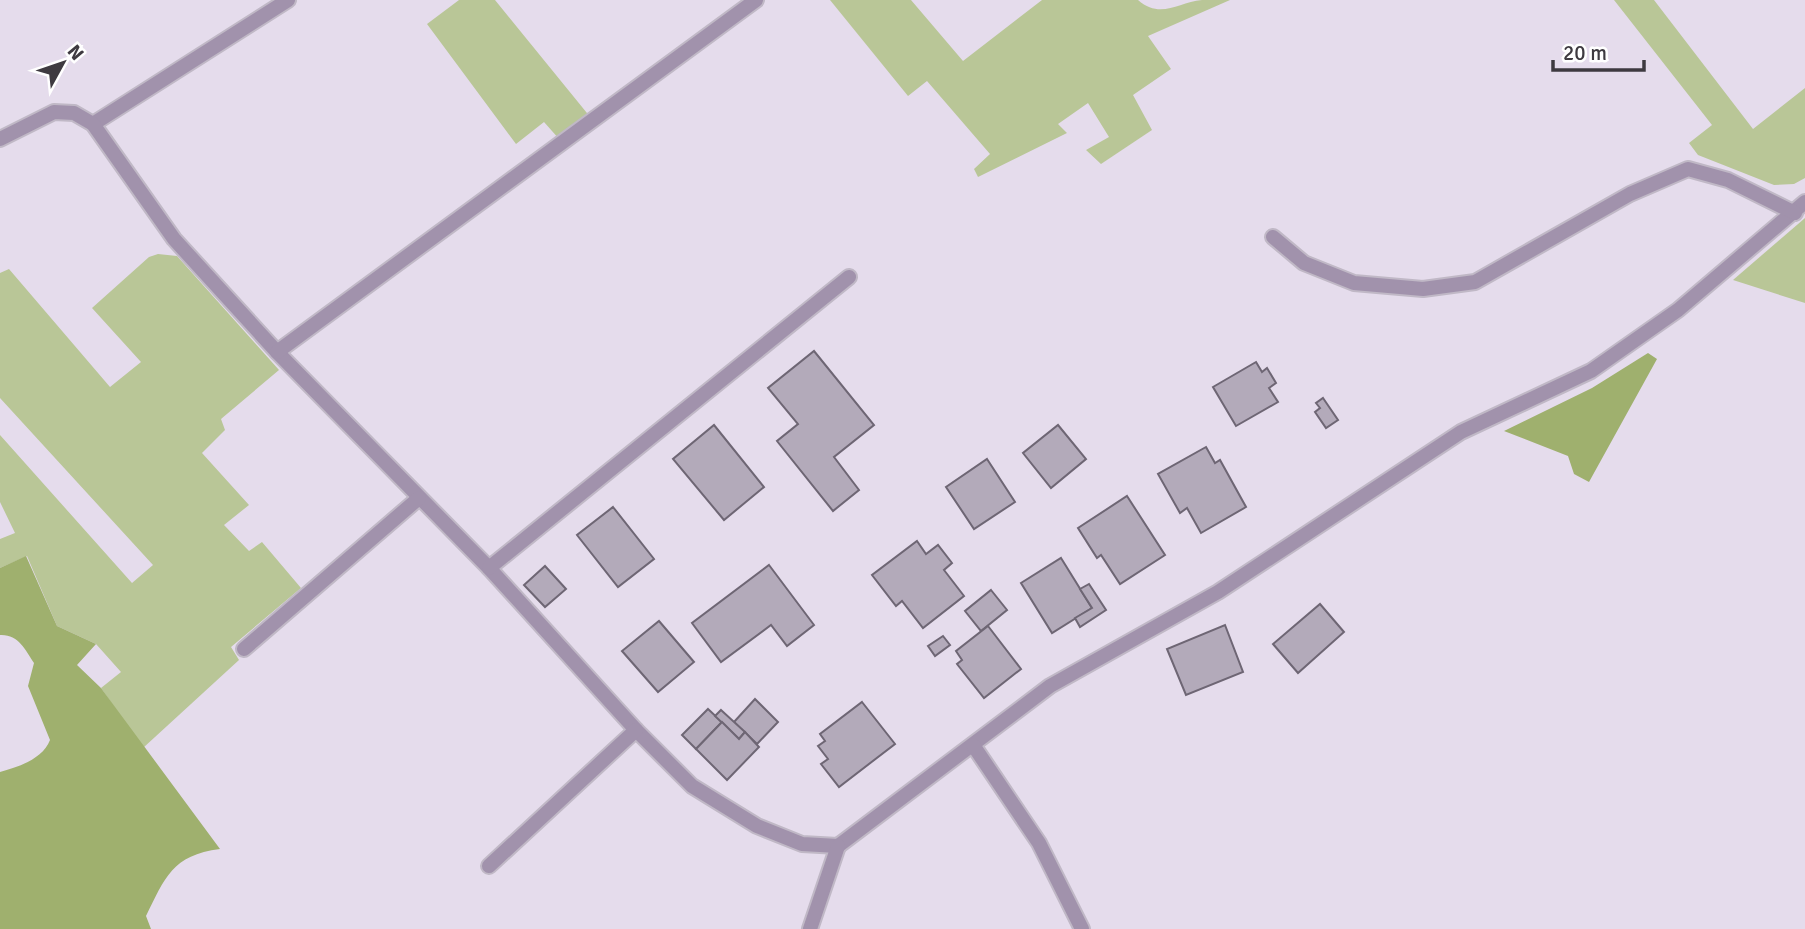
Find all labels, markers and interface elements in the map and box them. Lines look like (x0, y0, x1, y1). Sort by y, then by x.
north arrow (28, 28, 98, 98)
scale bar (1553, 28, 1644, 72)
text: N (62, 40, 89, 65)
text: 20 m (1563, 40, 1607, 66)

